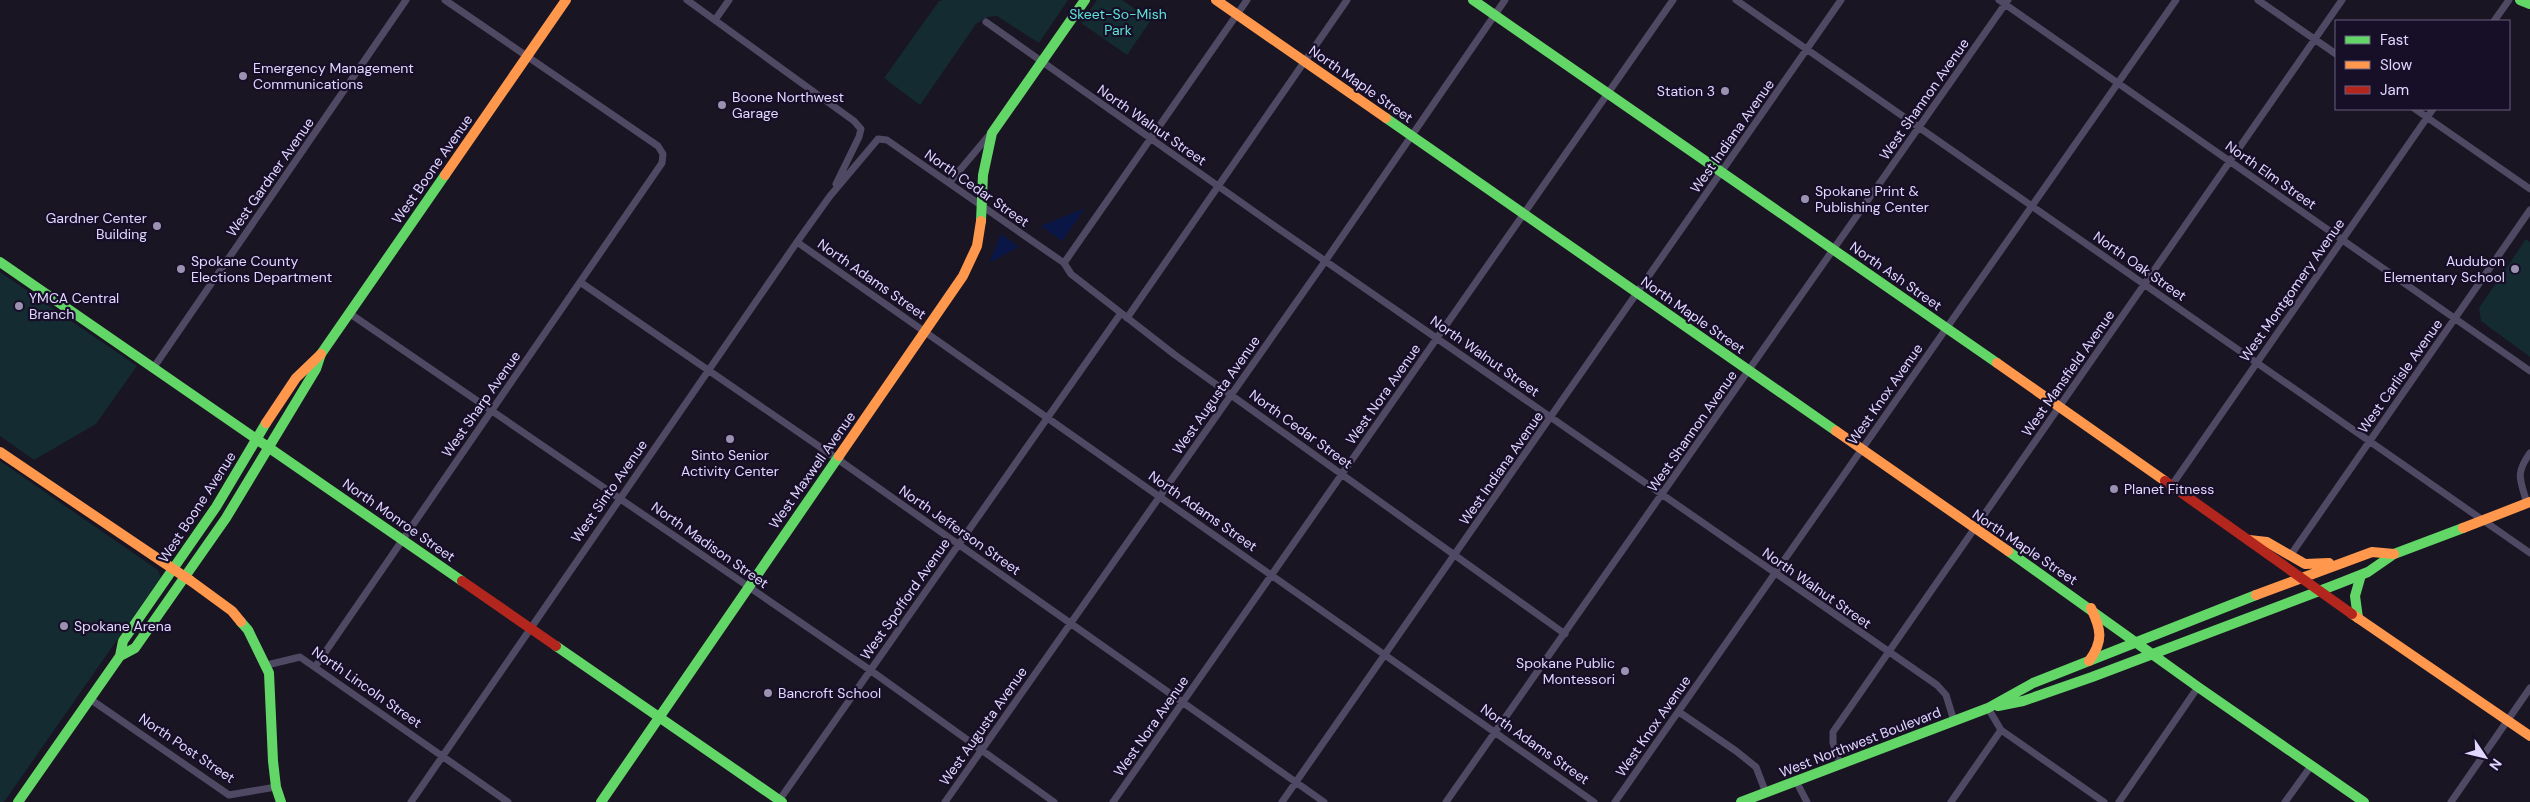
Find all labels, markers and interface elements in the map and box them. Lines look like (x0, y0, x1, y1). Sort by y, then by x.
park label: Skeet-So-Mish Park (1069, 5, 1167, 39)
legend (2335, 20, 2510, 110)
text: Fast (2380, 30, 2409, 50)
street label: West Shannon Avenue (1875, 35, 1973, 163)
street label: North Maple Street (1305, 41, 1417, 127)
text: Slow (2380, 55, 2413, 75)
place label: Emergency Management Communications (253, 59, 414, 93)
marker: Emergency Management Communications (237, 70, 249, 82)
street label: West Indiana Avenue (1686, 76, 1778, 196)
text: Jam (2380, 80, 2409, 100)
street label: North Walnut Street (1094, 81, 1210, 169)
place label: Station 3 (1657, 82, 1715, 100)
marker: Station 3 (1719, 85, 1731, 97)
place label: Boone Northwest Garage (732, 88, 844, 122)
marker: Boone Northwest Garage (716, 99, 728, 111)
street label: West Boone Avenue (388, 111, 476, 227)
street label: West Gardner Avenue (222, 114, 318, 240)
street label: North Elm Street (2222, 137, 2320, 213)
street label: North Cedar Street (921, 145, 1033, 231)
place label: Spokane Print & Publishing Center (1815, 182, 1929, 216)
marker: Spokane Print & Publishing Center (1799, 193, 1811, 205)
place label: Gardner Center Building (46, 209, 147, 243)
street label: West Montgomery Avenue (2236, 215, 2348, 365)
marker: Gardner Center Building (151, 220, 163, 232)
street label: North Oak Street (2090, 227, 2190, 305)
street label: North Adams Street (814, 235, 930, 323)
street label: North Ash Street (1847, 238, 1945, 314)
place label: Spokane County Elections Department (191, 252, 332, 286)
place label: Audubon Elementary School (2384, 252, 2505, 286)
marker: Spokane County Elections Department (175, 263, 187, 275)
marker: Audubon Elementary School (2509, 263, 2521, 275)
street label: North Maple Street (1637, 272, 1749, 358)
place label: YMCA Central Branch (29, 289, 119, 323)
marker: YMCA Central Branch (13, 300, 25, 312)
street label: West Mansfield Avenue (2018, 306, 2118, 440)
street label: North Walnut Street (1427, 312, 1543, 400)
street label: West Carlisle Avenue (2354, 315, 2446, 437)
street label: West Augusta Avenue (1168, 332, 1264, 458)
street label: West Nora Avenue (1342, 340, 1424, 448)
street label: West Knox Avenue (1843, 340, 1927, 448)
street label: West Sharp Avenue (438, 347, 524, 461)
street label: West Shannon Avenue (1643, 367, 1741, 495)
street label: North Cedar Street (1246, 385, 1356, 473)
street label: West Maxwell Avenue (765, 408, 859, 532)
street label: West Indiana Avenue (1455, 408, 1547, 528)
marker: Sinto Senior Activity Center (724, 433, 736, 445)
street label: West Sinto Avenue (567, 436, 651, 546)
place label: Sinto Senior Activity Center (681, 446, 779, 480)
street label: West Boone Avenue (154, 448, 240, 566)
street label: North Adams Street (1145, 467, 1261, 555)
street label: North Monroe Street (339, 474, 459, 566)
place label: Planet Fitness (2124, 480, 2214, 498)
street label: North Jefferson Street (896, 481, 1024, 579)
marker: Planet Fitness (2108, 483, 2120, 495)
street label: North Madison Street (648, 498, 772, 592)
street label: North Maple Street (1969, 505, 2081, 589)
street label: West Spofford Avenue (856, 535, 954, 663)
street label: North Walnut Street (1759, 544, 1875, 632)
place label: Spokane Arena (74, 617, 171, 635)
marker: Spokane Arena (58, 620, 70, 632)
street label: North Lincoln Street (309, 642, 425, 732)
place label: Spokane Public Montessori (1516, 654, 1615, 688)
street label: West Augusta Avenue (935, 663, 1031, 789)
marker: Spokane Public Montessori (1619, 665, 1631, 677)
street label: West Nora Avenue (1110, 672, 1192, 780)
street label: West Knox Avenue (1611, 672, 1695, 780)
place label: Bancroft School (778, 684, 881, 702)
marker: Bancroft School (762, 687, 774, 699)
street label: North Adams Street (1477, 700, 1593, 788)
street label: West Northwest Boulevard (1777, 703, 1943, 781)
street label: North Post Street (136, 709, 238, 787)
north arrow (2460, 732, 2510, 782)
text: N (2485, 755, 2506, 774)

